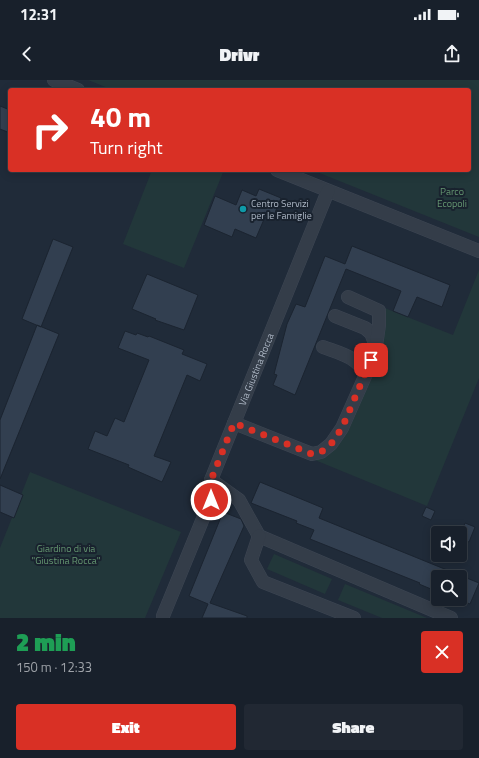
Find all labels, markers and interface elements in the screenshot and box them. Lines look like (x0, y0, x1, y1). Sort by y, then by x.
text: 12:31 (20, 3, 57, 26)
text: Drivr (220, 41, 259, 68)
icon: back (16, 43, 38, 65)
icon: share (441, 43, 463, 65)
text: 40 m (90, 95, 151, 138)
icon: right (24, 104, 76, 156)
text: Turn right (90, 134, 163, 161)
park label: Parco Ecopoli (437, 184, 467, 211)
place label: Centro Servizi per le Famiglie (251, 196, 312, 223)
marker: Centro Servizi per le Famiglie (238, 204, 248, 214)
street label: Via Giustina Rocca (234, 331, 277, 408)
pin (354, 343, 388, 377)
icon: arrive (360, 349, 382, 371)
position arrow (190, 479, 232, 521)
map controls (431, 526, 467, 606)
button: sound (431, 526, 467, 562)
park label: Giardino di via "Giustina Rocca" (31, 541, 101, 568)
button: search (431, 570, 467, 606)
text: 2 min (16, 624, 76, 660)
button: close (421, 631, 463, 673)
text: 150 m · 12:33 (16, 657, 92, 677)
button: Exit (16, 704, 236, 750)
button: Share (244, 704, 463, 750)

